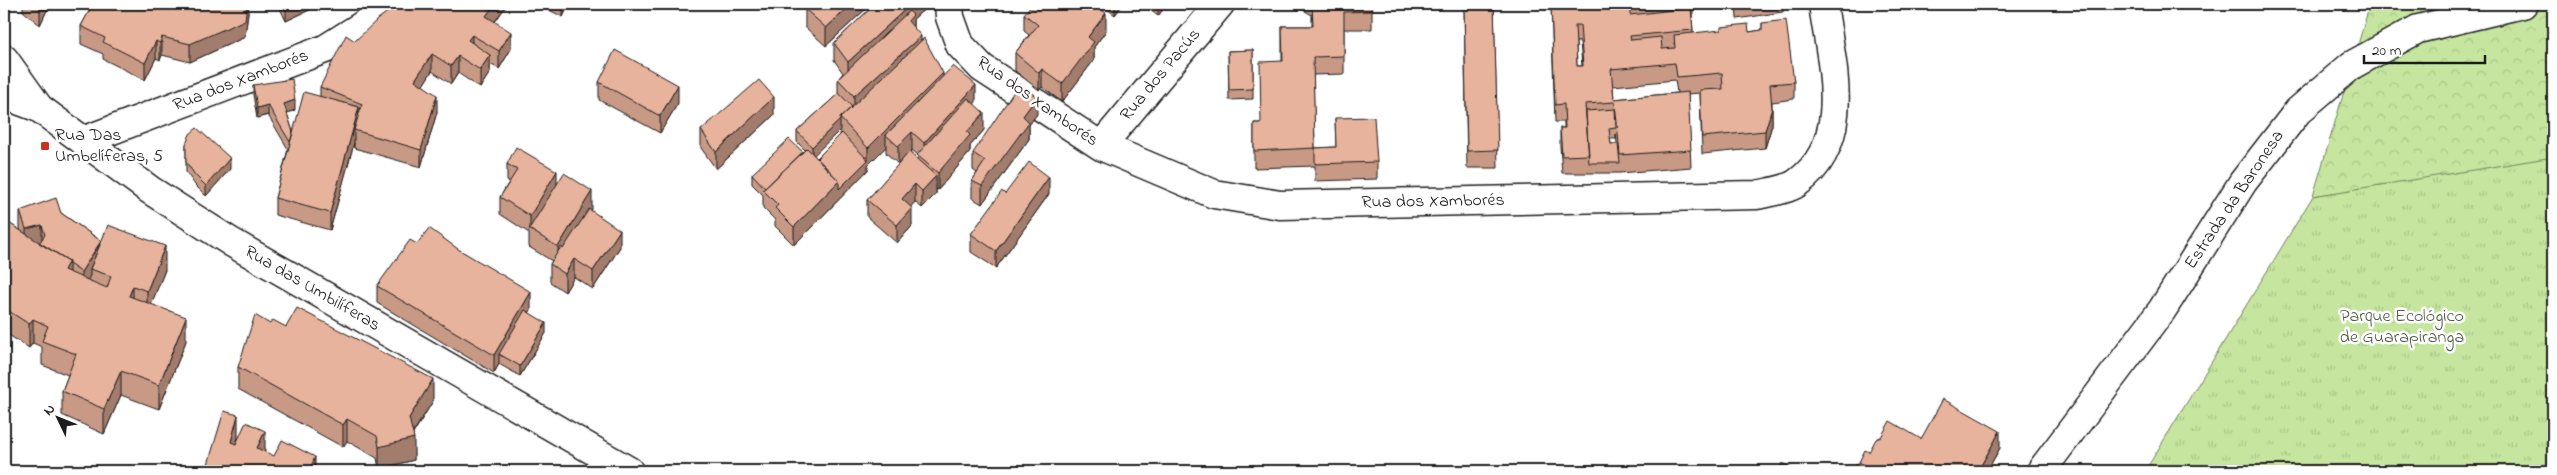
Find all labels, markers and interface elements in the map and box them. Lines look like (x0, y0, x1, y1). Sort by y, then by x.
street label: Rua dos Pacús (1114, 23, 1208, 127)
scale bar (2364, 32, 2486, 64)
text: 20 m (2372, 40, 2402, 62)
street label: Rua dos Xamborés (169, 43, 313, 119)
street label: Rua dos Xamborés (971, 50, 1103, 154)
place label: Rua Das Umbelíferas, 5 (55, 123, 163, 170)
street label: Estrada da Baronesa (2179, 125, 2291, 275)
marker: Rua Das Umbelíferas, 5 (39, 140, 51, 152)
street label: Rua dos Xamborés (1361, 188, 1505, 216)
street label: Rua das Umbilíferas (239, 239, 385, 339)
park label: Parque Ecológico de Guarapiranga (2340, 304, 2464, 352)
north arrow (32, 392, 82, 442)
text: N (39, 400, 60, 421)

